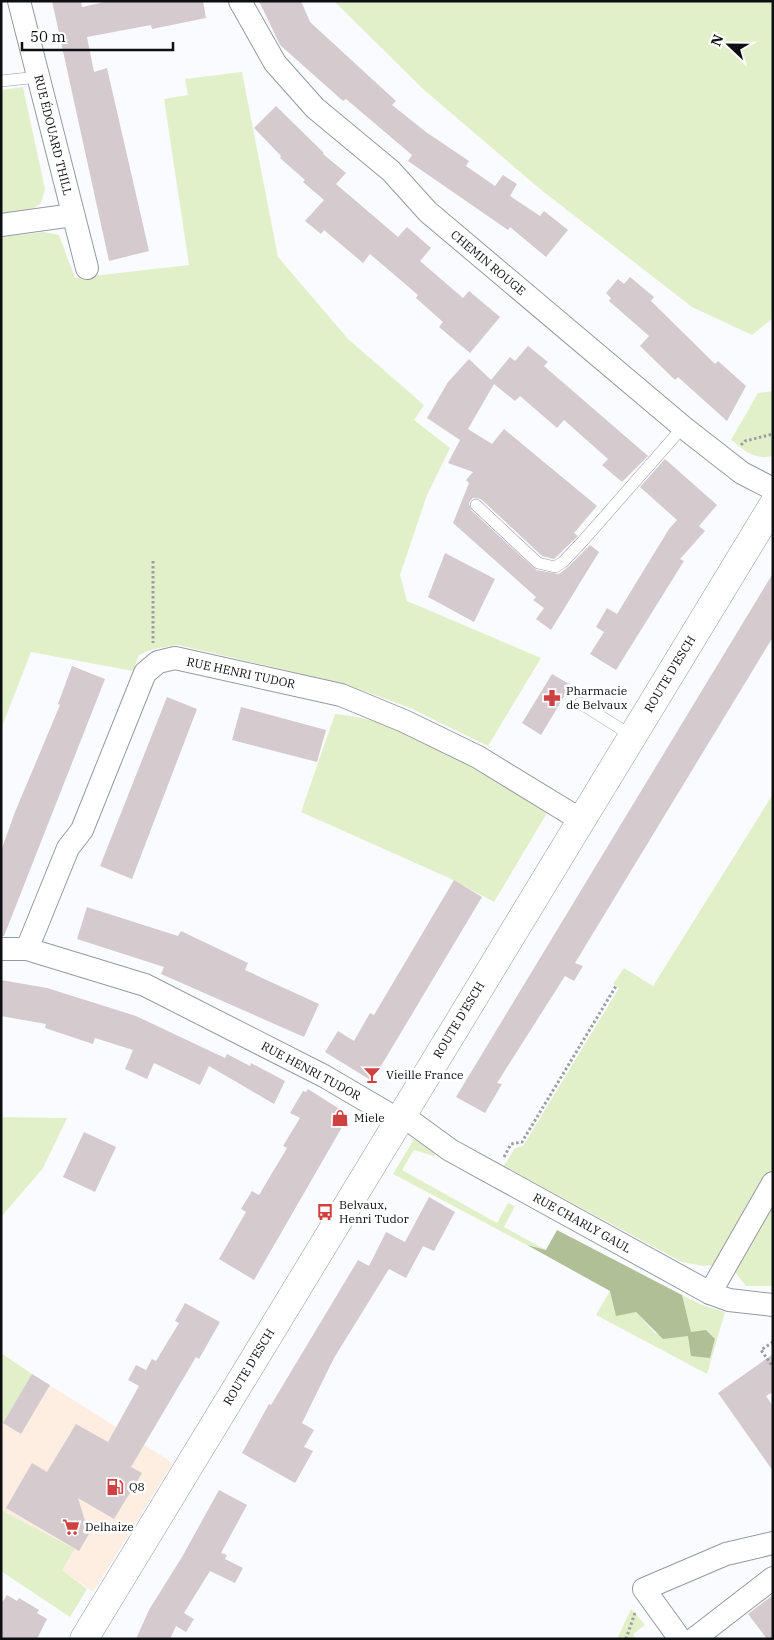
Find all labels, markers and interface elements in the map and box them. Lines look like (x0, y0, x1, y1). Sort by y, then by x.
scale bar (22, 20, 174, 52)
north arrow (704, 20, 754, 70)
text: 50 m (30, 27, 66, 46)
text: N (707, 32, 727, 49)
street label: RUE ÉDOUARD THILL (31, 73, 76, 197)
street label: CHEMIN ROUGE (448, 227, 529, 298)
street label: ROUTE D'ESCH (641, 633, 698, 715)
street label: RUE HENRI TUDOR (185, 654, 297, 691)
place label: Pharmacie de Belvaux (566, 683, 628, 712)
pharmacy icon: Pharmacie de Belvaux (542, 688, 562, 708)
street label: ROUTE D'ESCH (430, 979, 487, 1061)
street label: RUE HENRI TUDOR (259, 1038, 364, 1103)
bar icon: Vieille France (362, 1065, 382, 1085)
place label: Vieille France (386, 1067, 463, 1082)
shop icon: Miele (330, 1108, 350, 1128)
place label: Miele (354, 1110, 385, 1125)
street label: RUE CHARLY GAUL (531, 1189, 634, 1256)
place label: Belvaux, Henri Tudor (339, 1197, 410, 1226)
bus stop icon: Belvaux, Henri Tudor (315, 1202, 335, 1222)
street label: ROUTE D'ESCH (220, 1326, 277, 1408)
fuel station icon: Q8 (105, 1477, 125, 1497)
place label: Q8 (129, 1479, 145, 1494)
supermarket icon: Delhaize (61, 1517, 81, 1537)
place label: Delhaize (85, 1519, 134, 1534)

